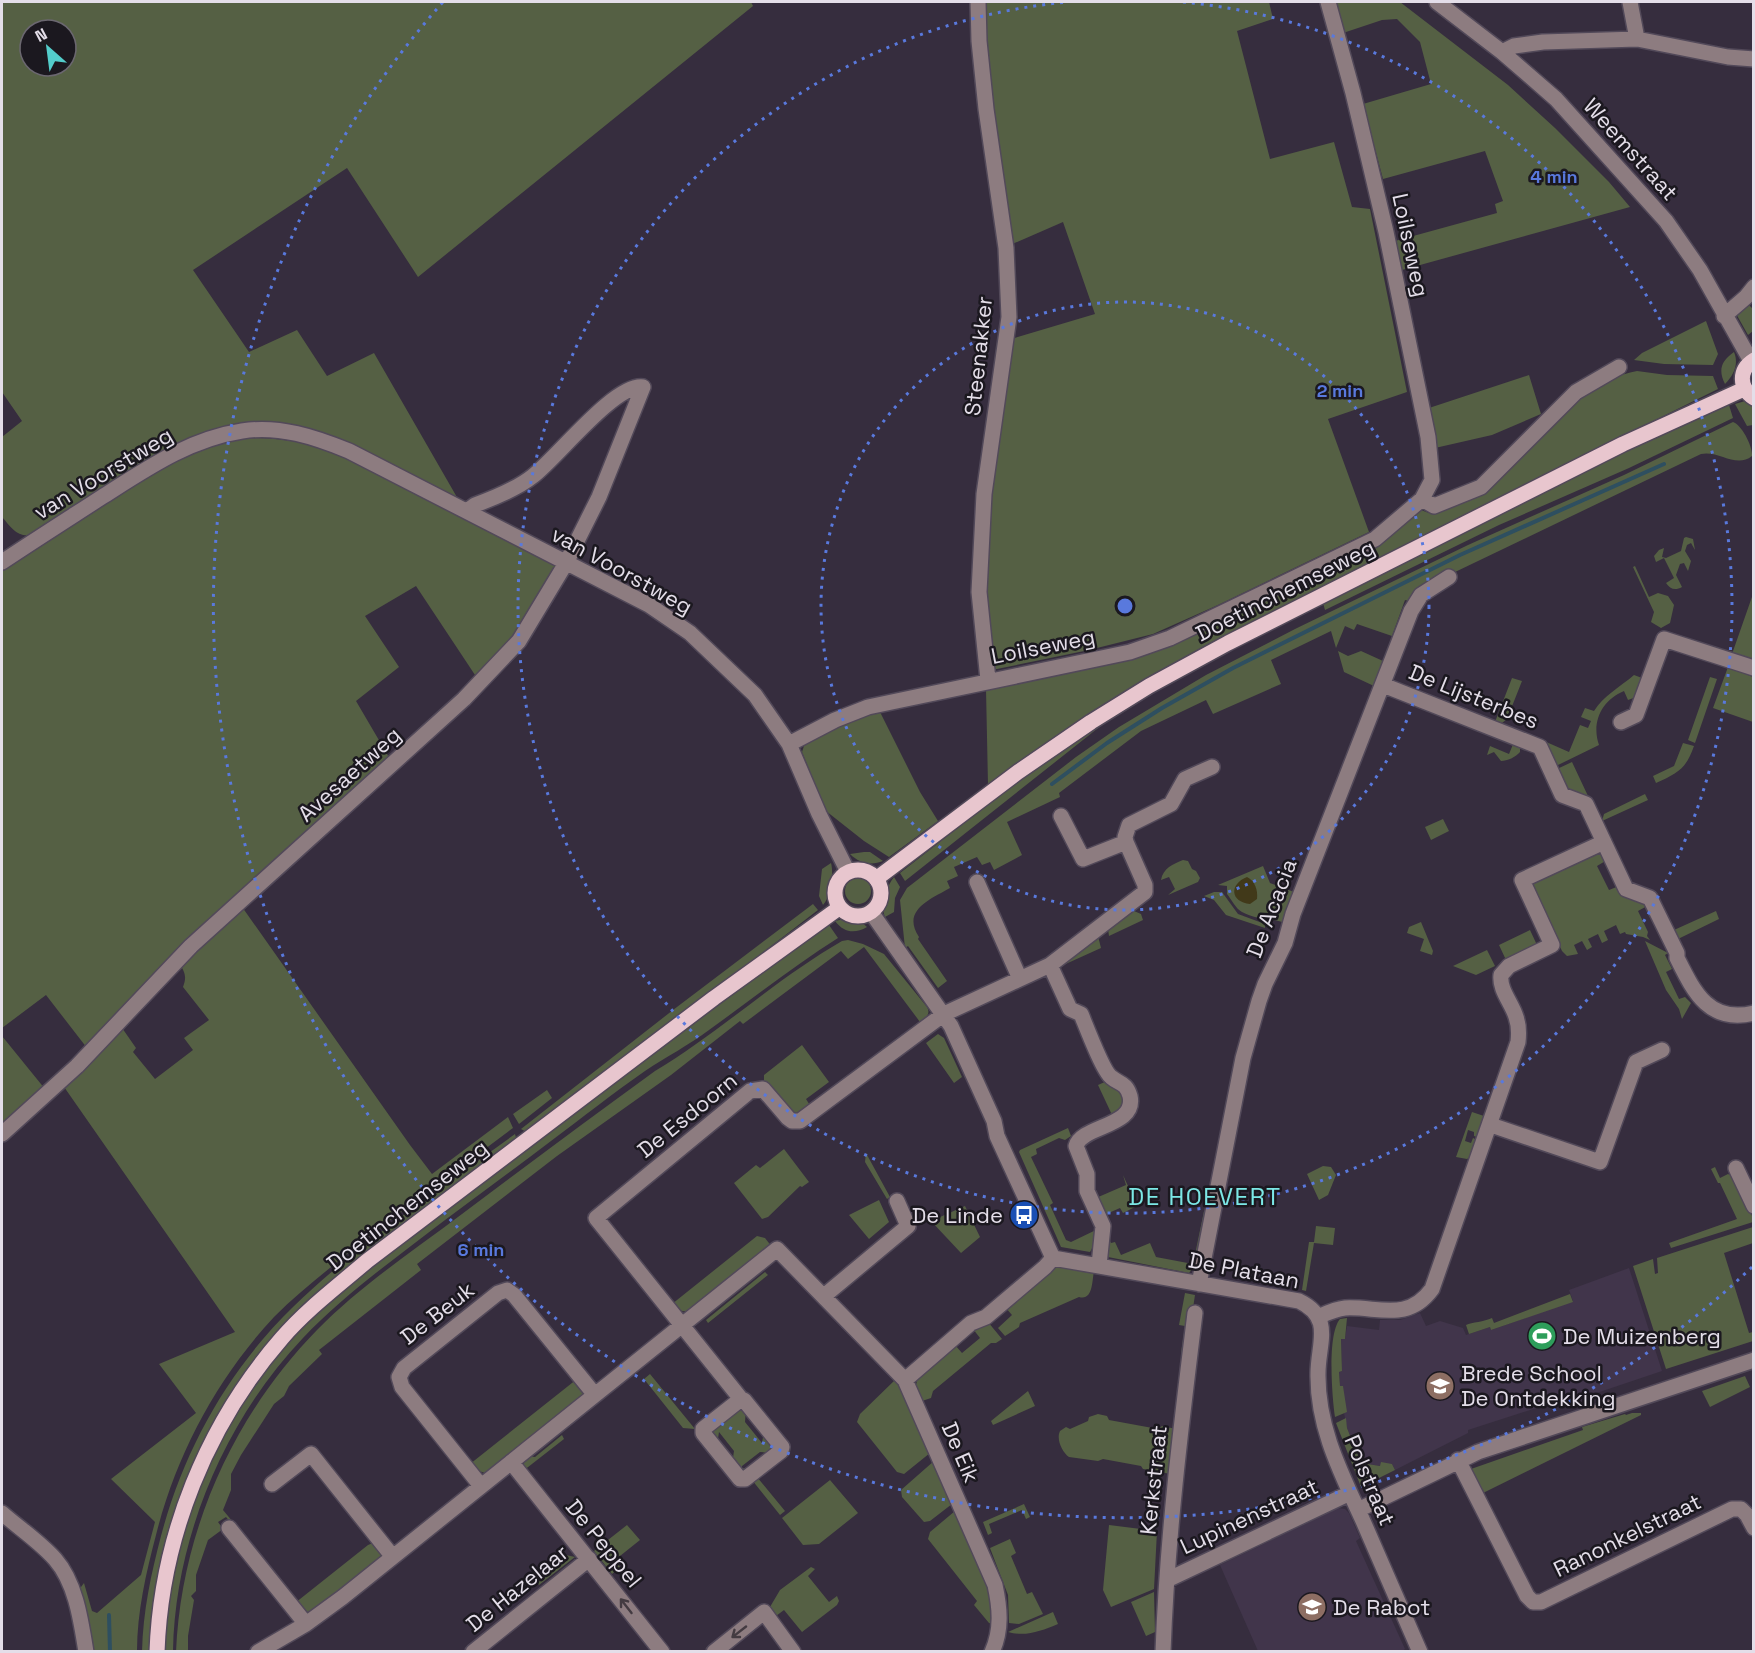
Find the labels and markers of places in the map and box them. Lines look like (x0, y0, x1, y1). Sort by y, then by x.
centre of rings (1115, 596, 1135, 616)
bus stop icon: De Linde (1008, 1199, 1040, 1231)
place label: De Linde (912, 1201, 1003, 1229)
sports icon: De Muizenberg (1526, 1320, 1558, 1352)
place label: De Muizenberg (1563, 1322, 1721, 1350)
place label: Brede School De Ontdekking (1461, 1359, 1616, 1412)
school or university icon: Brede School De Ontdekking (1424, 1370, 1456, 1402)
school or university icon: De Rabot (1296, 1591, 1328, 1623)
place label: De Rabot (1333, 1593, 1430, 1621)

